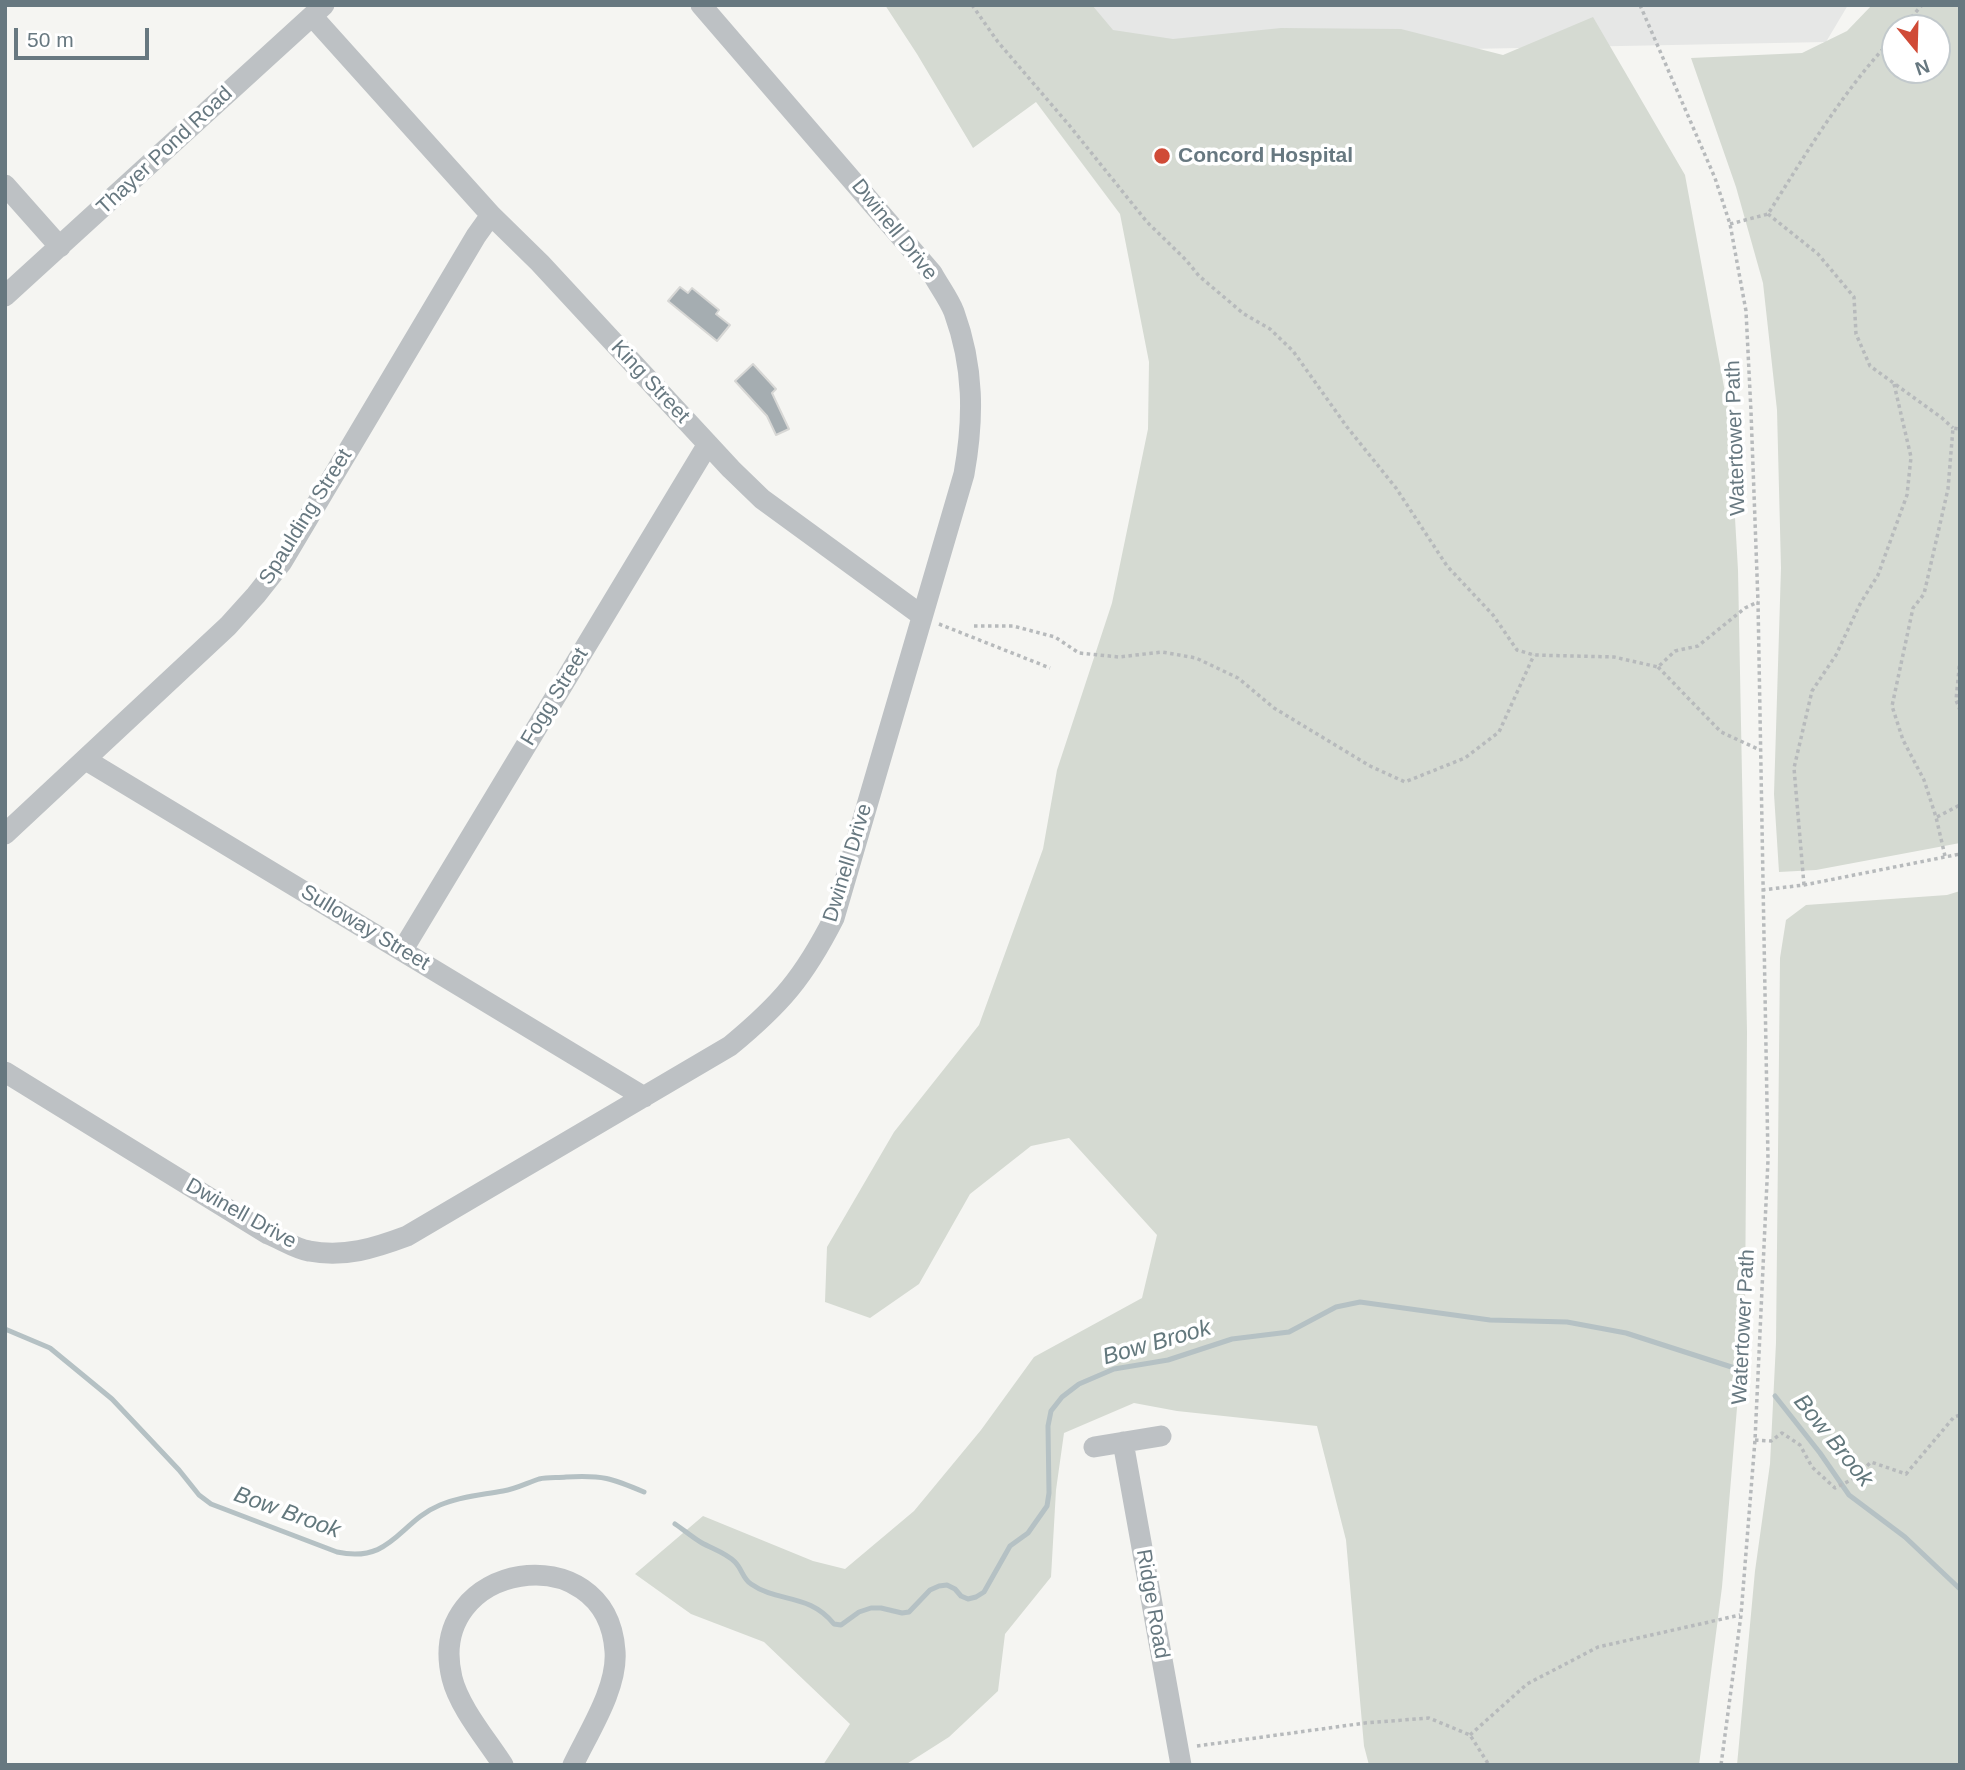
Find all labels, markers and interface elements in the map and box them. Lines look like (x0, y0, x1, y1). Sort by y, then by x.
scale bar (18, 14, 152, 58)
north arrow (1881, 14, 1951, 84)
text: 50 m (27, 28, 74, 51)
text: N (1912, 55, 1932, 80)
street label: Thayer Pond Road (92, 82, 238, 220)
place label: Concord Hospital (1178, 143, 1353, 169)
marker: Concord Hospital (1152, 146, 1172, 166)
street label: Dwinell Drive (846, 174, 942, 286)
street label: King Street (605, 335, 695, 429)
street label: Watertower Path (1721, 360, 1751, 516)
street label: Spaulding Street (254, 444, 358, 590)
street label: Fogg Street (516, 643, 594, 751)
street label: Dwinell Drive (818, 801, 878, 925)
street label: Sulloway Street (296, 880, 434, 976)
street label: Dwinell Drive (181, 1173, 301, 1255)
street label: Watertower Path (1727, 1249, 1761, 1405)
water label: Bow Brook (1100, 1314, 1214, 1372)
water label: Bow Brook (1787, 1389, 1879, 1493)
water label: Bow Brook (230, 1481, 344, 1545)
street label: Ridge Road (1130, 1547, 1174, 1661)

